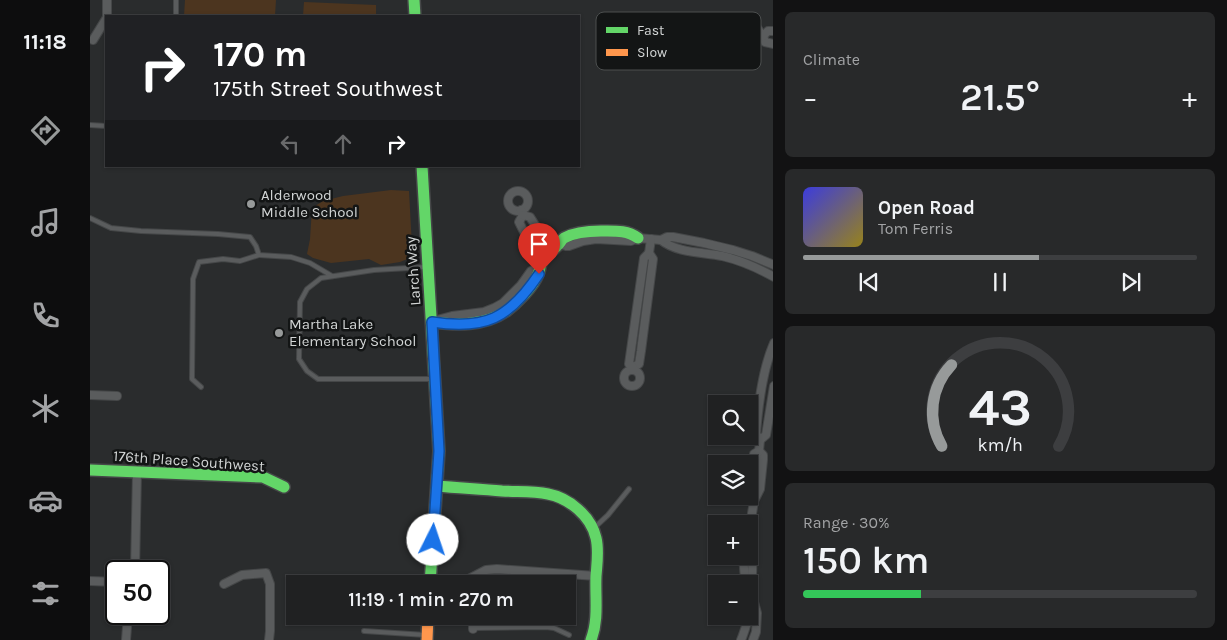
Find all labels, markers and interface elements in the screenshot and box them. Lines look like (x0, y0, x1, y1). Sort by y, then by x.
legend (596, 12, 761, 70)
text: Fast (637, 22, 664, 39)
text: 11:18 (23, 29, 67, 55)
text: 170 m (213, 34, 307, 75)
icon: right (130, 35, 195, 100)
text: Slow (637, 44, 667, 61)
text: Climate (803, 50, 860, 69)
text: 21.5° (960, 75, 1040, 120)
text: 175th Street Southwest (213, 76, 443, 102)
text: − (803, 81, 818, 114)
text: + (1182, 81, 1197, 114)
icon: directions (28, 113, 63, 148)
icon: left (276, 130, 304, 158)
icon: ahead (329, 130, 357, 158)
icon: right (382, 130, 410, 158)
place label: Alderwood Middle School (261, 186, 358, 221)
text: Open Road (878, 197, 975, 219)
marker: Alderwood Middle School (245, 198, 257, 210)
icon: music (28, 205, 63, 240)
text: Tom Ferris (878, 219, 953, 238)
pin (518, 223, 560, 274)
icon: arrive (525, 230, 553, 258)
street label: Larch Way (402, 236, 424, 306)
icon: previous (855, 268, 883, 296)
icon: pause (986, 268, 1014, 296)
icon: next (1117, 268, 1145, 296)
icon: phone (28, 298, 63, 333)
place label: Martha Lake Elementary School (289, 315, 416, 350)
marker: Martha Lake Elementary School (273, 327, 285, 339)
text: 43 (968, 377, 1032, 438)
icon: climate (28, 391, 63, 426)
map controls (708, 395, 758, 625)
button: search (708, 395, 758, 445)
text: km/h (977, 435, 1023, 456)
street label: 176th Place Southwest (113, 447, 266, 475)
button: layers (708, 455, 758, 505)
icon: car (28, 483, 63, 518)
position arrow (406, 513, 458, 565)
text: Range · 30% (803, 513, 890, 532)
button: + (708, 515, 758, 565)
text: 150 km (803, 538, 929, 583)
speed limit sign: 50 (105, 560, 170, 625)
button: − (708, 575, 758, 625)
icon: filters (28, 576, 63, 611)
text: 11:19 · 1 min · 270 m (348, 589, 514, 611)

